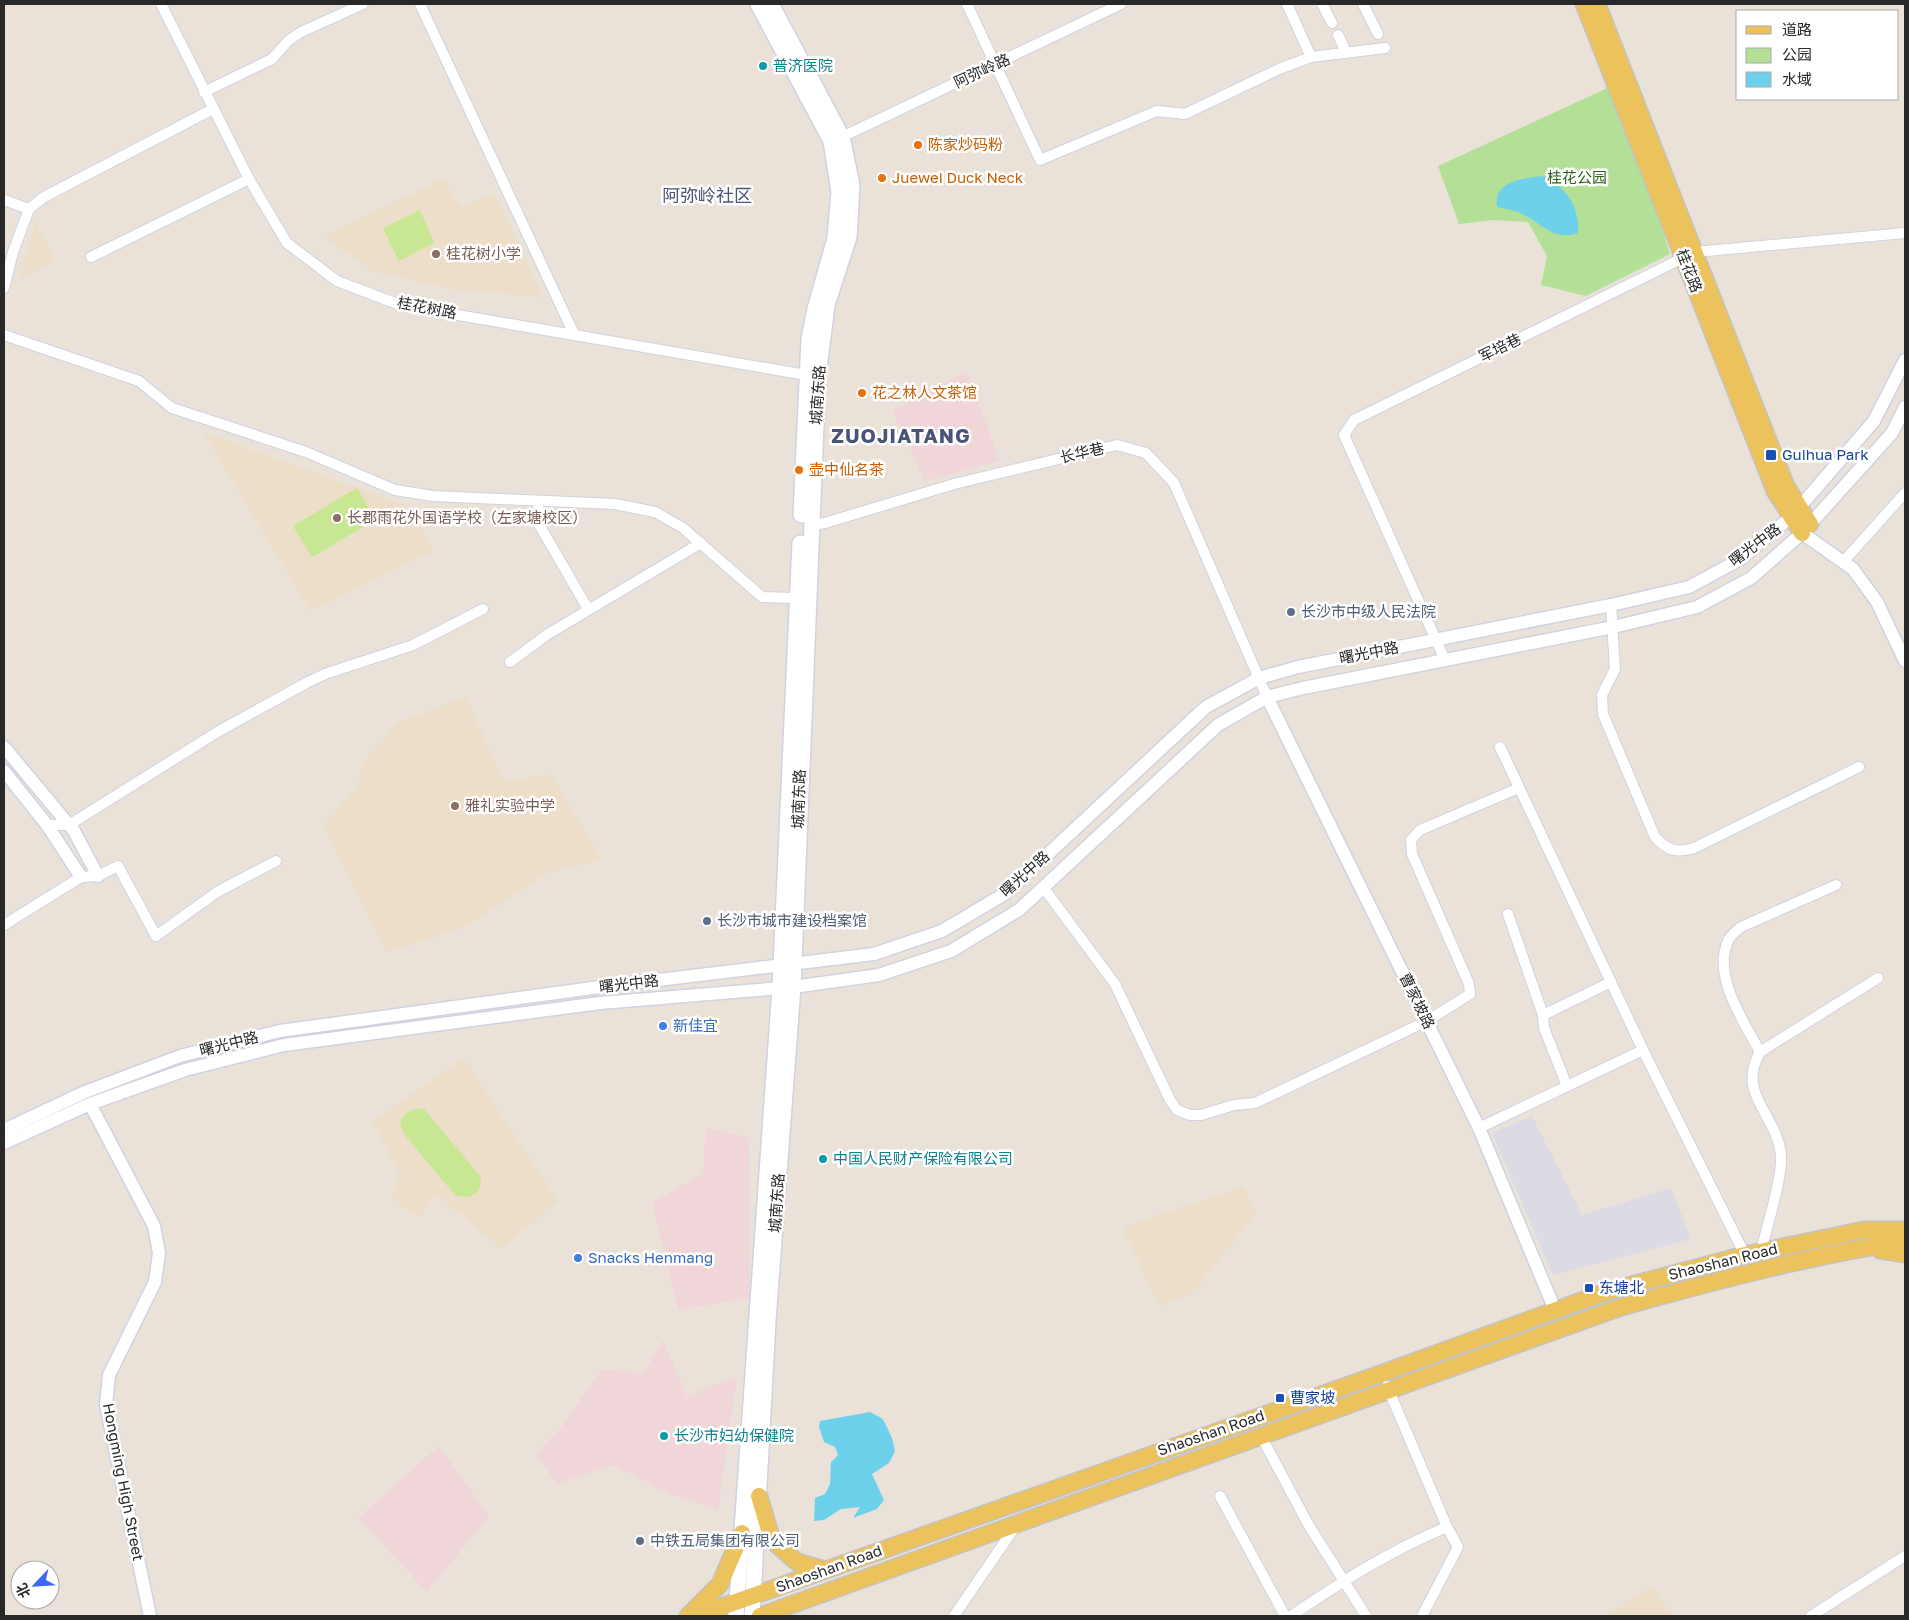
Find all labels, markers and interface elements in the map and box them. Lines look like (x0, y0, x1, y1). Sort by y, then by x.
legend (1736, 10, 1899, 100)
text: 道路 (1782, 20, 1812, 38)
text: 公园 (1782, 45, 1812, 63)
street label: 阿弥岭路 (951, 49, 1013, 91)
place label: 普济医院 (773, 56, 833, 74)
marker: 普济医院 (757, 60, 769, 72)
text: 水域 (1782, 70, 1812, 88)
place label: 陈家炒码粉 (928, 135, 1003, 153)
marker: 陈家炒码粉 (912, 139, 924, 151)
place label: Juewei Duck Neck (892, 168, 1024, 186)
park label: 桂花公园 (1547, 168, 1607, 186)
marker: Juewei Duck Neck (876, 172, 888, 184)
district label: 阿弥岭社区 (662, 184, 752, 206)
place label: 桂花树小学 (446, 244, 521, 262)
street label: 桂花路 (1673, 246, 1706, 295)
marker: 桂花树小学 (430, 248, 442, 260)
street label: 桂花树路 (396, 292, 458, 322)
street label: 军培巷 (1475, 329, 1524, 365)
street label: 城南东路 (806, 364, 828, 425)
place label: 花之林人文茶馆 (872, 383, 977, 401)
marker: 花之林人文茶馆 (856, 387, 868, 399)
district label: ZUOJIATANG (831, 423, 971, 447)
street label: 长华巷 (1058, 438, 1106, 466)
place label: Guihua Park (1782, 445, 1869, 463)
marker: Guihua Park (1764, 448, 1778, 462)
place label: 壶中仙名茶 (809, 460, 884, 478)
marker: 壶中仙名茶 (793, 464, 805, 476)
place label: 长郡雨花外国语学校（左家塘校区） (347, 508, 587, 526)
marker: 长郡雨花外国语学校（左家塘校区） (331, 512, 343, 524)
street label: 曙光中路 (1725, 519, 1784, 569)
place label: 长沙市中级人民法院 (1301, 602, 1436, 620)
marker: 长沙市中级人民法院 (1285, 606, 1297, 618)
street label: 曙光中路 (1338, 637, 1400, 667)
street label: 城南东路 (788, 769, 808, 829)
place label: 雅礼实验中学 (465, 796, 555, 814)
marker: 雅礼实验中学 (449, 800, 461, 812)
street label: 曙光中路 (996, 846, 1053, 900)
place label: 长沙市城市建设档案馆 (717, 911, 867, 929)
marker: 长沙市城市建设档案馆 (701, 915, 713, 927)
street label: 曙光中路 (598, 970, 660, 996)
street label: 曹家坡路 (1397, 970, 1439, 1031)
place label: 新佳宜 (673, 1016, 718, 1034)
marker: 新佳宜 (657, 1020, 669, 1032)
street label: 曙光中路 (197, 1027, 260, 1059)
place label: 中国人民财产保险有限公司 (833, 1149, 1013, 1167)
marker: 中国人民财产保险有限公司 (817, 1153, 829, 1165)
street label: 城南东路 (765, 1172, 787, 1233)
street label: Shaoshan Road (1666, 1239, 1779, 1283)
place label: Snacks Henmang (588, 1248, 713, 1266)
marker: Snacks Henmang (572, 1252, 584, 1264)
place label: 东塘北 (1599, 1278, 1644, 1296)
marker: 东塘北 (1583, 1282, 1595, 1294)
place label: 曹家坡 (1290, 1388, 1335, 1406)
marker: 曹家坡 (1274, 1392, 1286, 1404)
street label: Hongming High Street (100, 1401, 148, 1562)
street label: Shaoshan Road (1155, 1405, 1266, 1459)
place label: 长沙市妇幼保健院 (674, 1426, 794, 1444)
marker: 长沙市妇幼保健院 (658, 1430, 670, 1442)
place label: 中铁五局集团有限公司 (650, 1531, 800, 1549)
marker: 中铁五局集团有限公司 (634, 1535, 646, 1547)
street label: Shaoshan Road (773, 1541, 884, 1596)
north arrow (10, 1560, 60, 1610)
text: 北 (12, 1581, 33, 1601)

